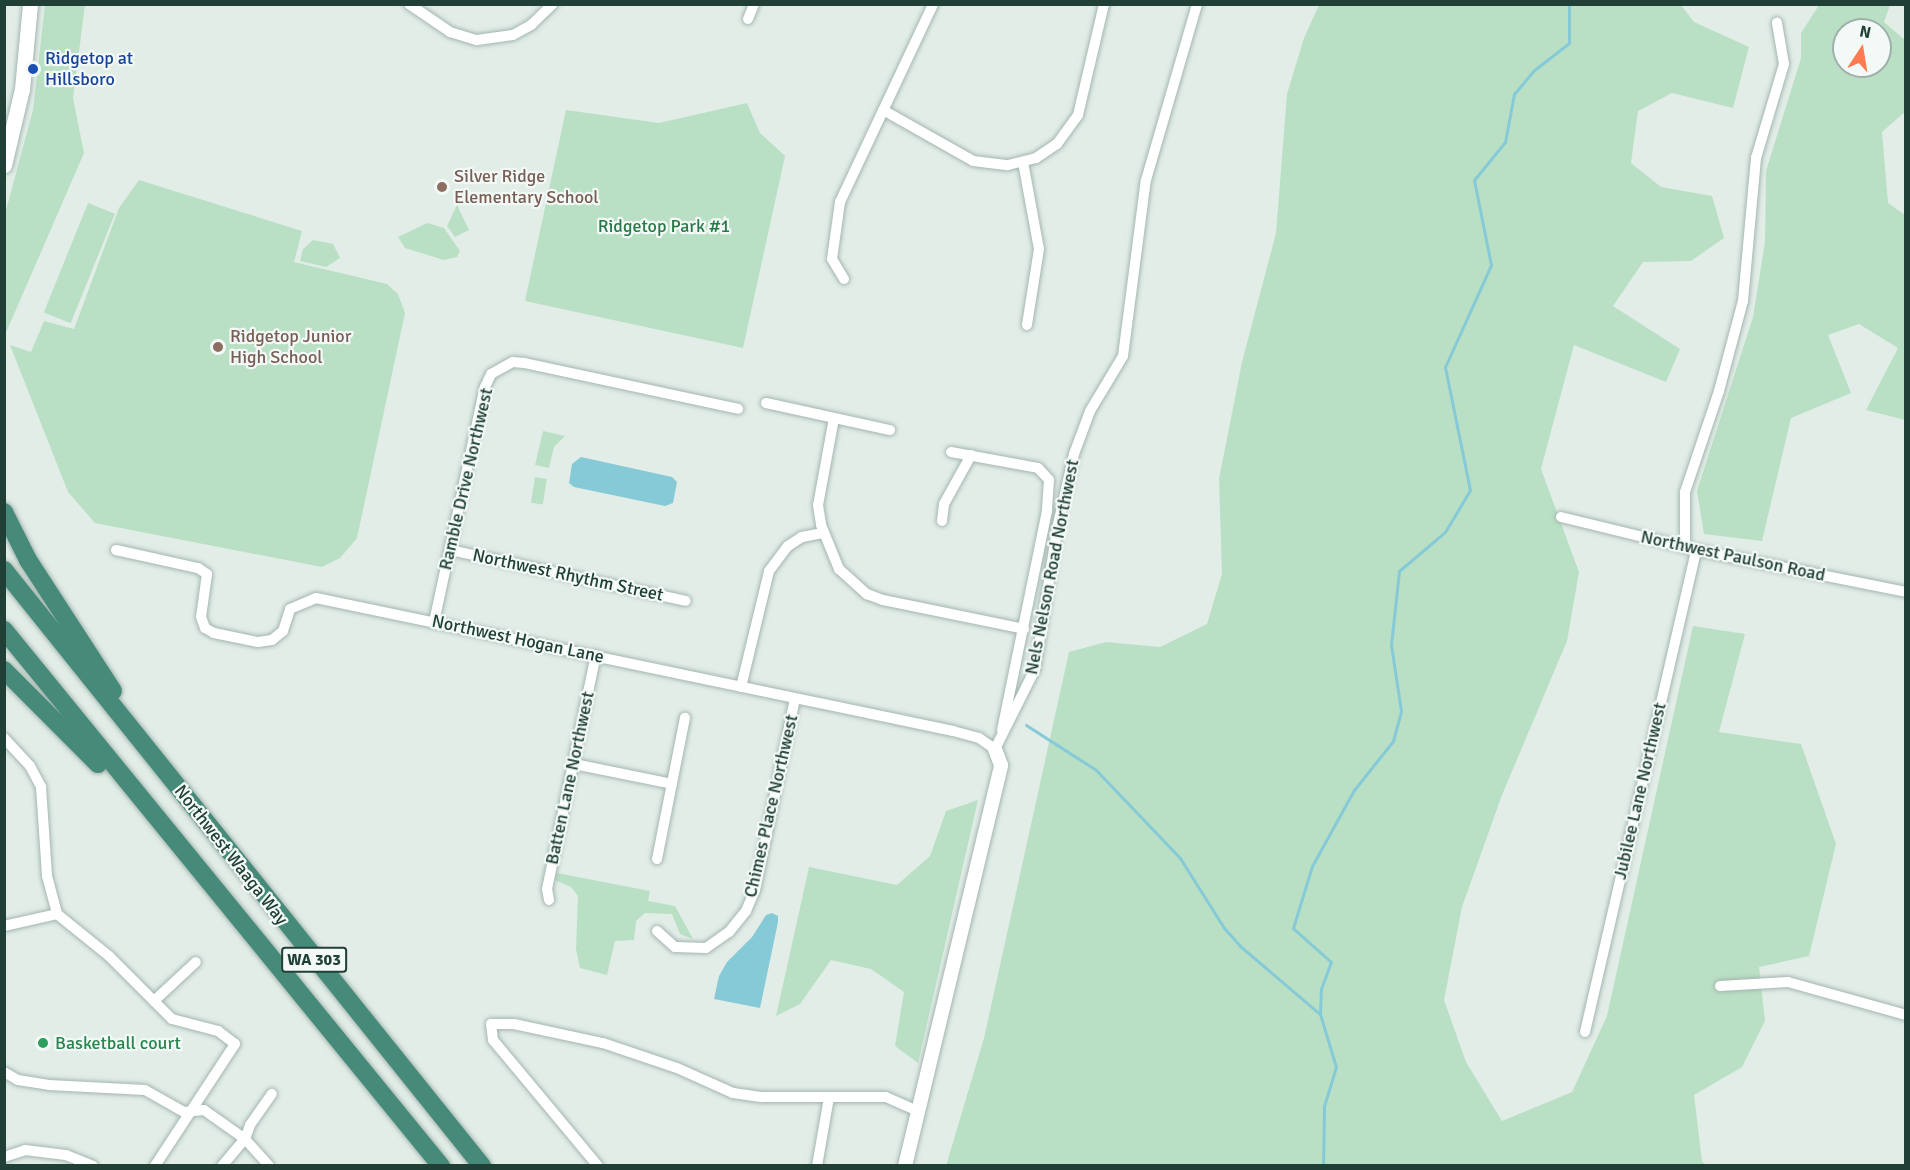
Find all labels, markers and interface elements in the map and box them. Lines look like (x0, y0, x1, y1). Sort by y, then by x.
north arrow (1832, 18, 1892, 78)
text: N (1858, 21, 1873, 43)
place label: Ridgetop at Hillsboro (45, 48, 133, 90)
marker: Ridgetop at Hillsboro (26, 62, 40, 76)
place label: Silver Ridge Elementary School (454, 166, 599, 208)
marker: Silver Ridge Elementary School (435, 180, 449, 194)
park label: Ridgetop Park #1 (598, 215, 730, 237)
place label: Ridgetop Junior High School (230, 326, 351, 368)
marker: Ridgetop Junior High School (211, 340, 225, 354)
street label: Ramble Drive Northwest (435, 386, 497, 572)
street label: Nels Nelson Road Northwest (1021, 458, 1083, 676)
street label: Northwest Paulson Road (1639, 526, 1827, 586)
street label: Northwest Rhythm Street (471, 544, 665, 606)
street label: Northwest Hogan Lane (430, 610, 606, 668)
street label: Batten Lane Northwest (541, 689, 599, 867)
street label: Jubilee Lane Northwest (1609, 700, 1671, 882)
street label: Chimes Place Northwest (739, 712, 803, 900)
street label: Northwest Waaga Way (170, 781, 292, 929)
road number: WA 303 (281, 947, 347, 973)
place label: Basketball court (55, 1032, 181, 1054)
marker: Basketball court (36, 1036, 50, 1050)

